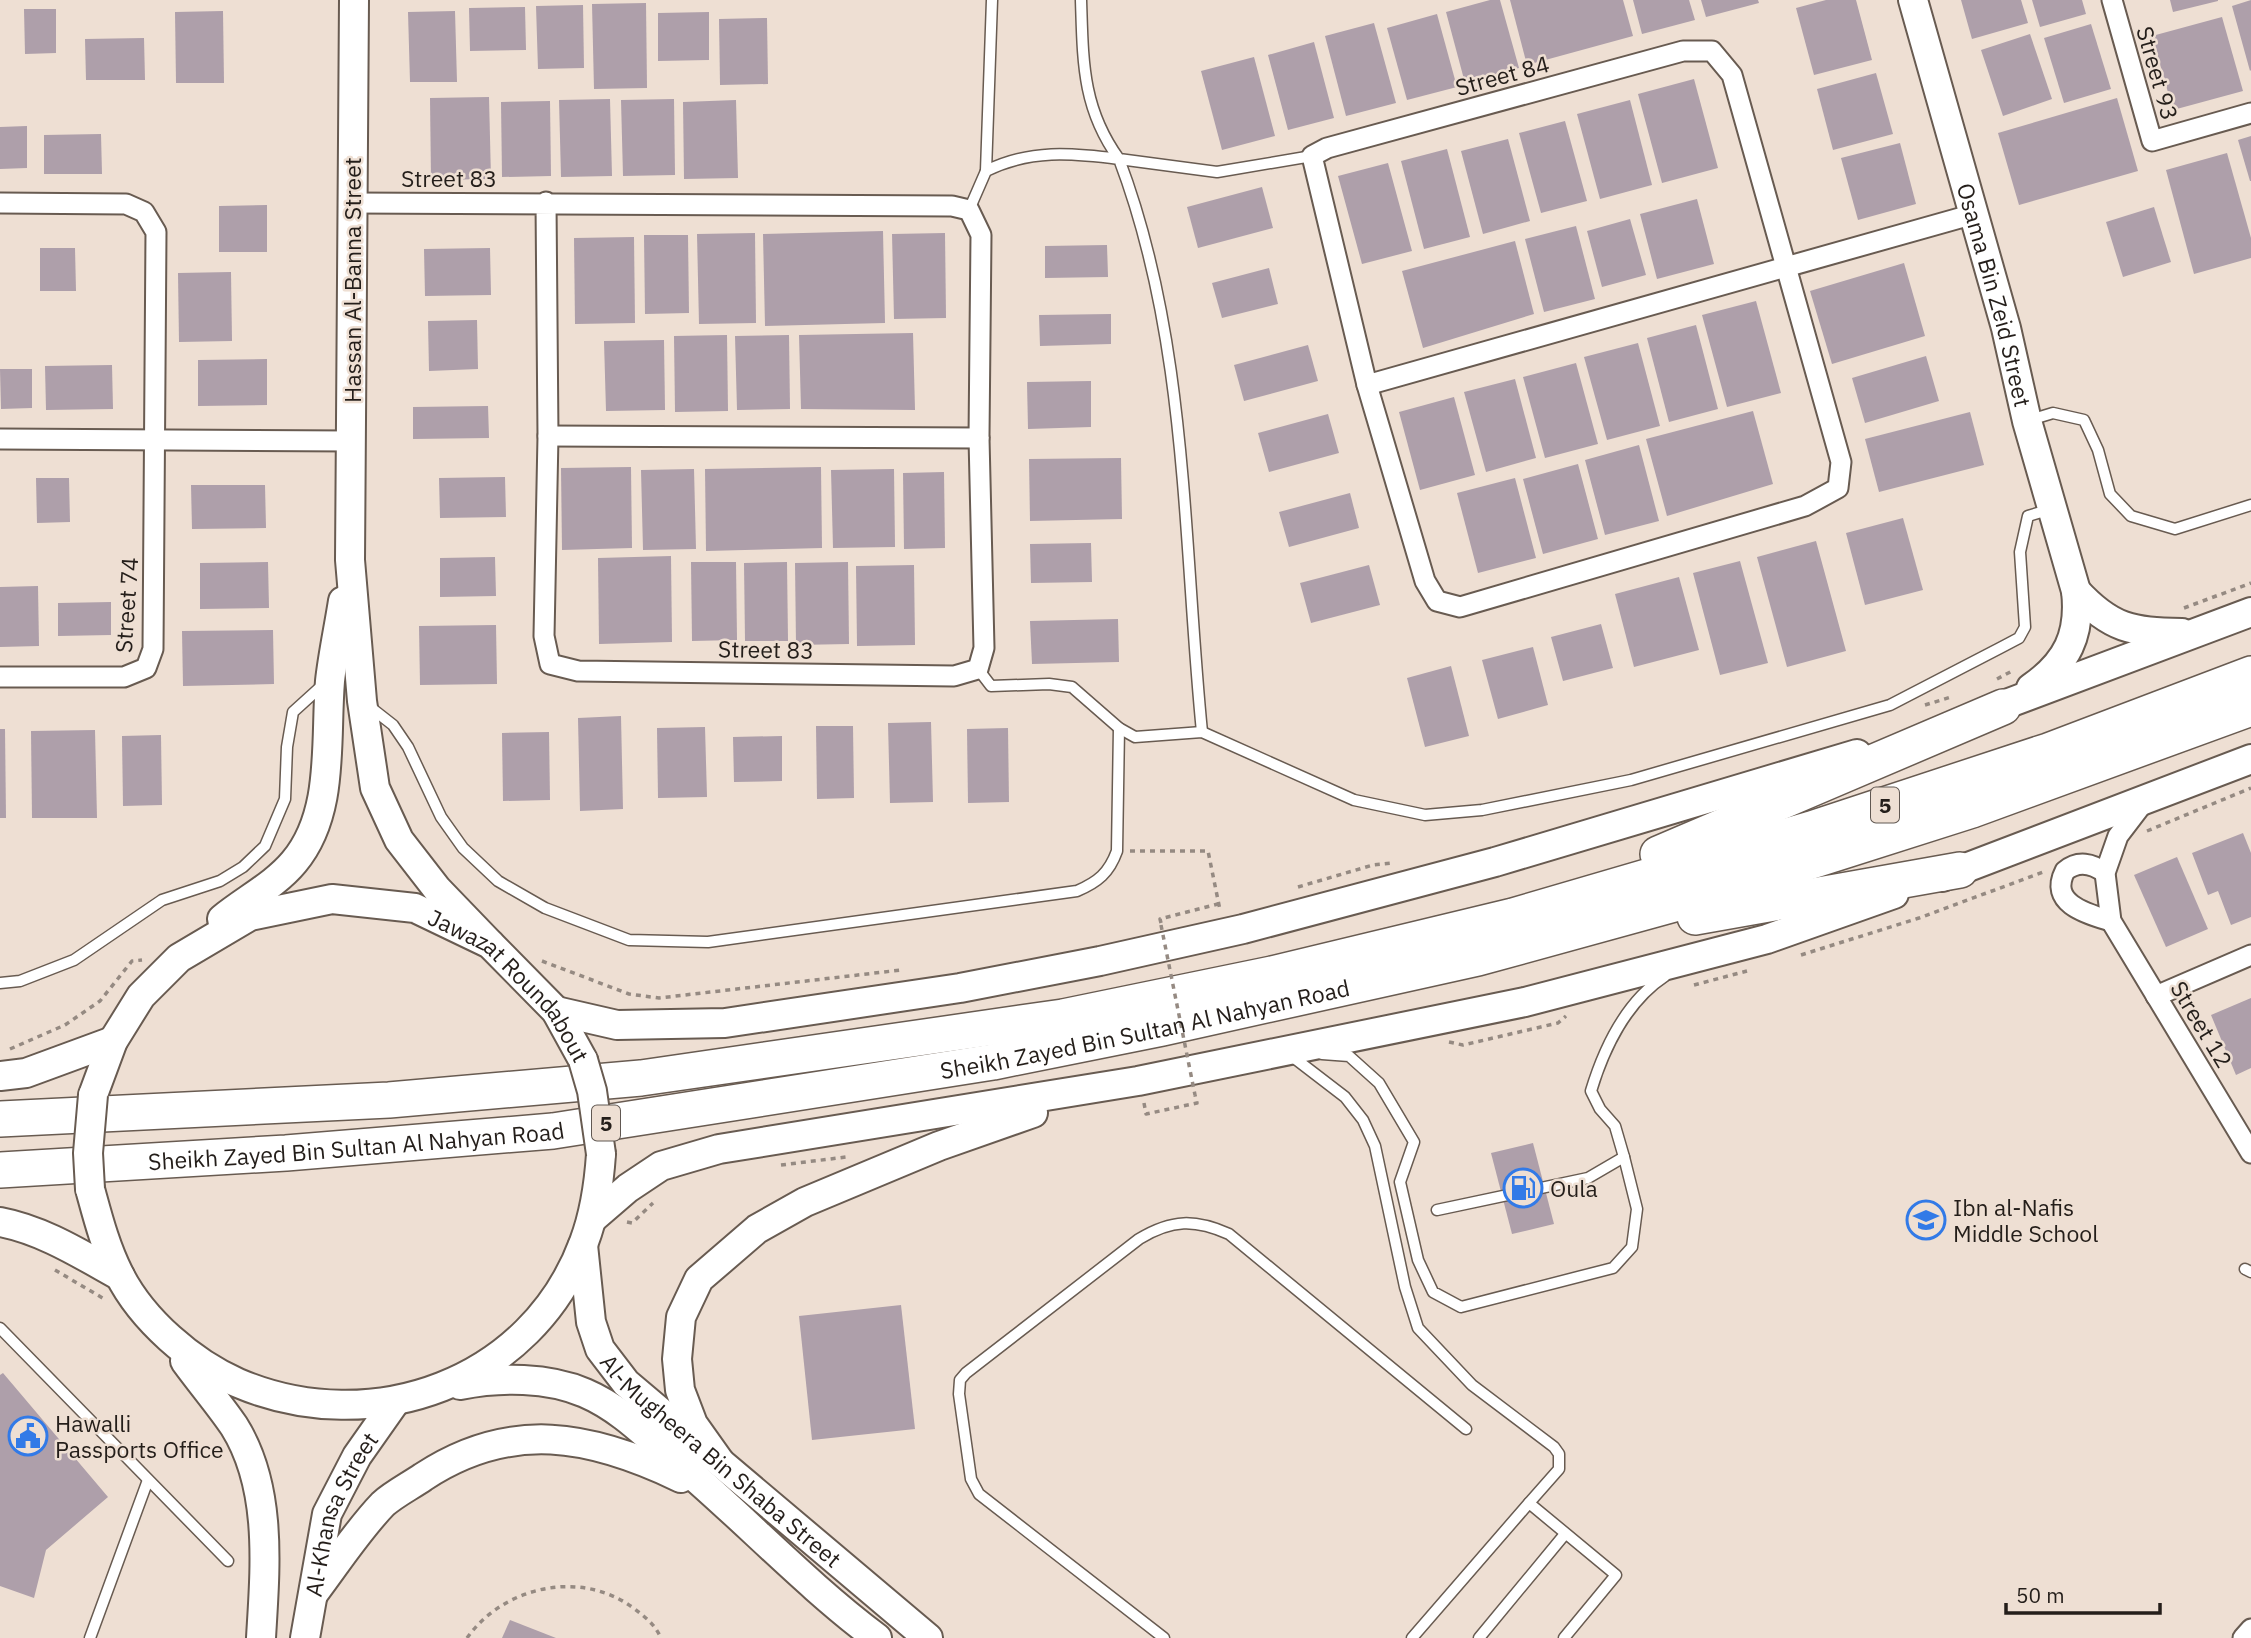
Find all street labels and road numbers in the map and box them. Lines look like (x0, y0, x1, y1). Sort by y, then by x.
street label: Street 93 (2130, 23, 2186, 123)
street label: Street 84 (1452, 48, 1552, 102)
street label: Hassan Al-Banna Street (337, 157, 367, 403)
street label: Street 83 (401, 163, 497, 193)
street label: Osama Bin Zeid Street (1951, 179, 2038, 410)
street label: Street 74 (108, 556, 144, 654)
street label: Street 83 (718, 633, 814, 665)
road number: 5 (1871, 788, 1899, 822)
street label: Jawazat Roundabout (423, 902, 596, 1067)
street label: Sheikh Zayed Bin Sultan Al Nahyan Road (938, 972, 1352, 1085)
street label: Street 12 (2164, 975, 2240, 1073)
road number: 5 (592, 1106, 620, 1140)
street label: Sheikh Zayed Bin Sultan Al Nahyan Road (147, 1114, 566, 1176)
street label: Al-Mugheera Bin Shaba Street (594, 1348, 848, 1574)
street label: Al-Khansa Street (298, 1426, 384, 1599)

